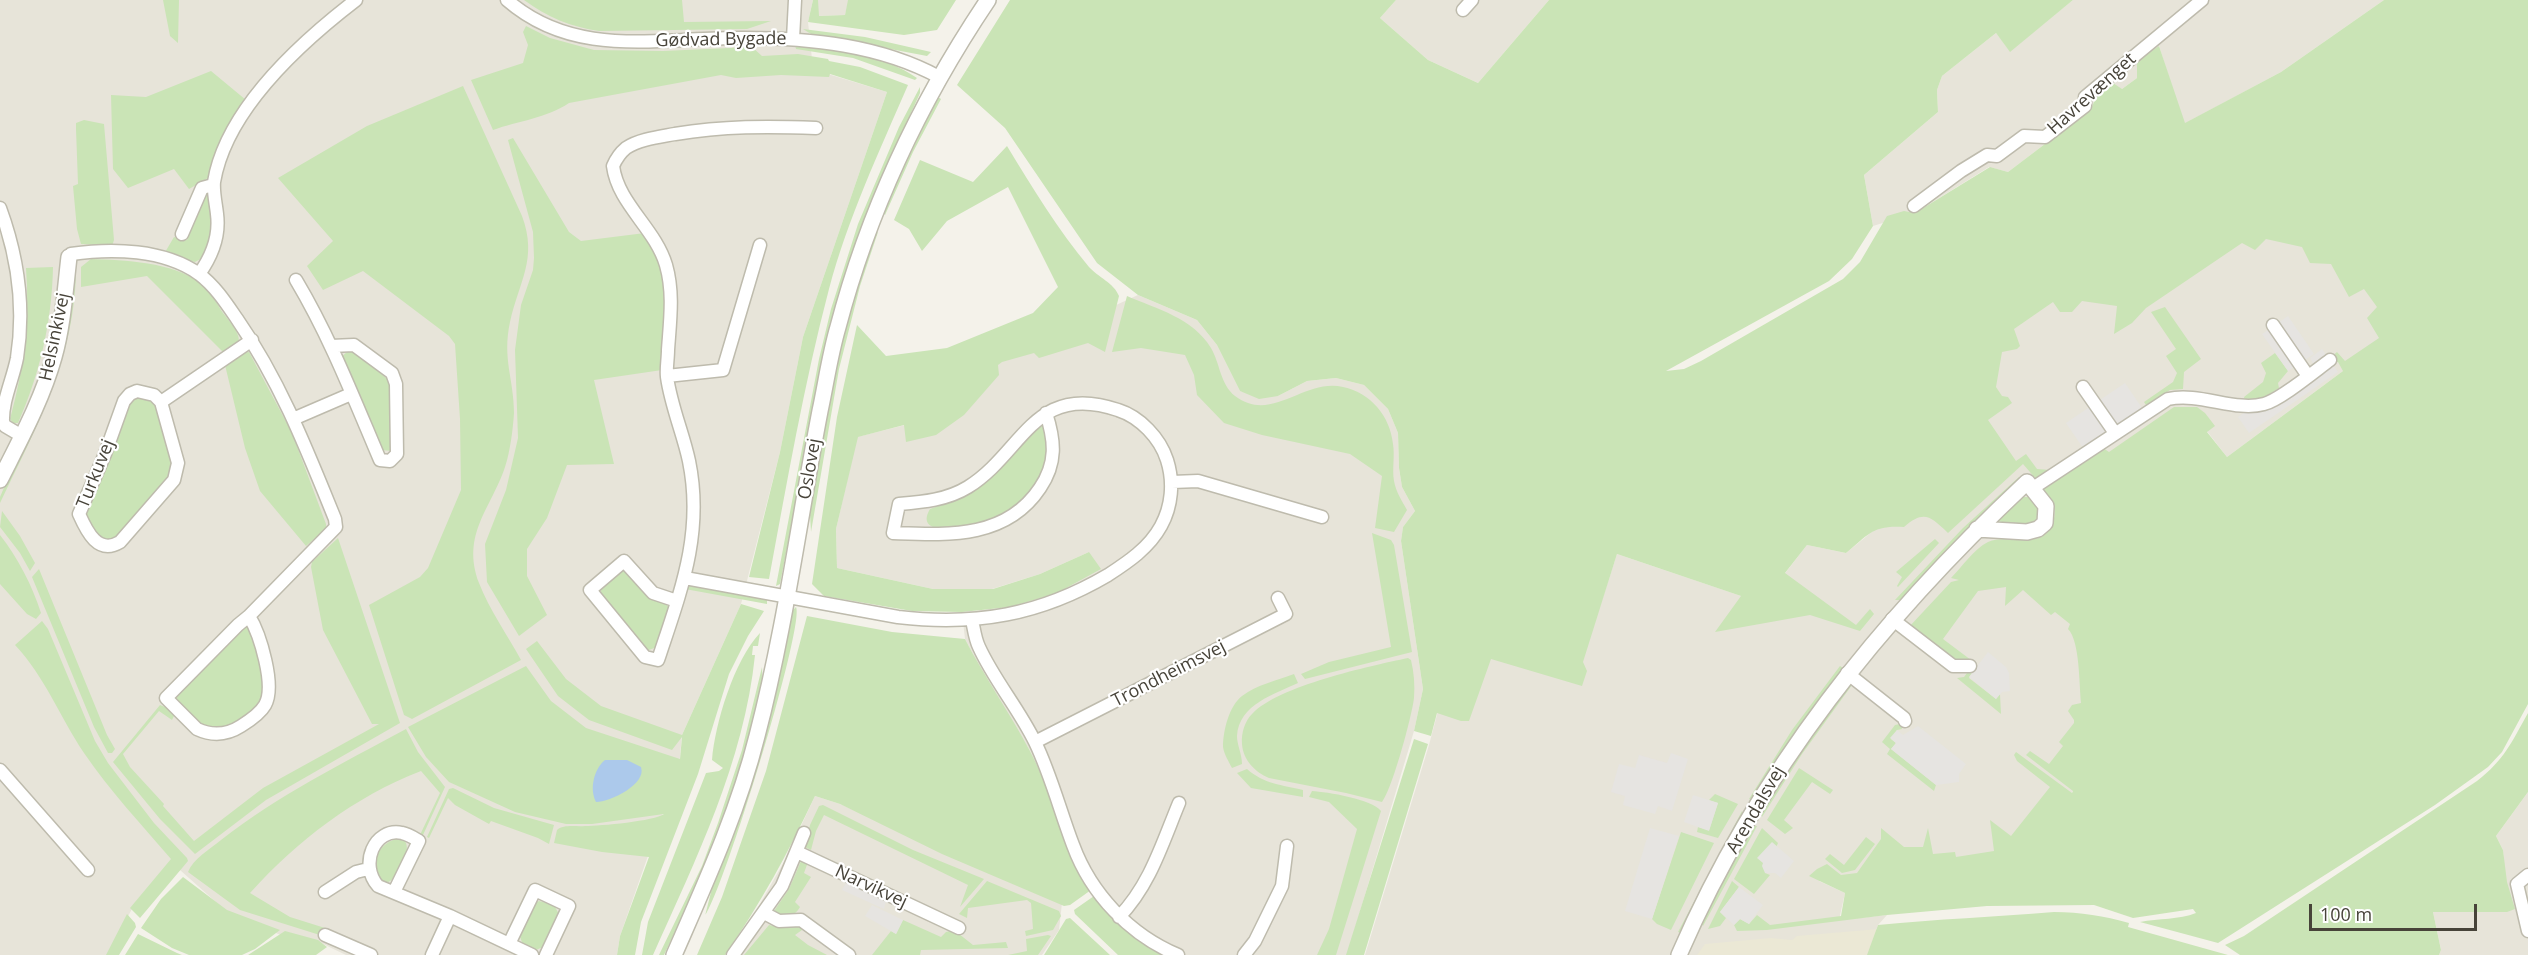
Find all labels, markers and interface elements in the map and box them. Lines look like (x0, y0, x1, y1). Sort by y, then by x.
street label: Gødvad Bygade (655, 28, 787, 52)
street label: Havrevænget (2043, 49, 2141, 139)
street label: Helsinkivej (35, 291, 75, 383)
street label: Turkuvej (72, 436, 120, 512)
street label: Oslovej (794, 437, 826, 501)
street label: Trondheimsvej (1109, 636, 1229, 712)
street label: Arendalsvej (1722, 762, 1790, 858)
street label: Narvikvej (831, 861, 911, 913)
scale bar (2312, 892, 2480, 930)
text: 100 m (2320, 902, 2372, 926)

